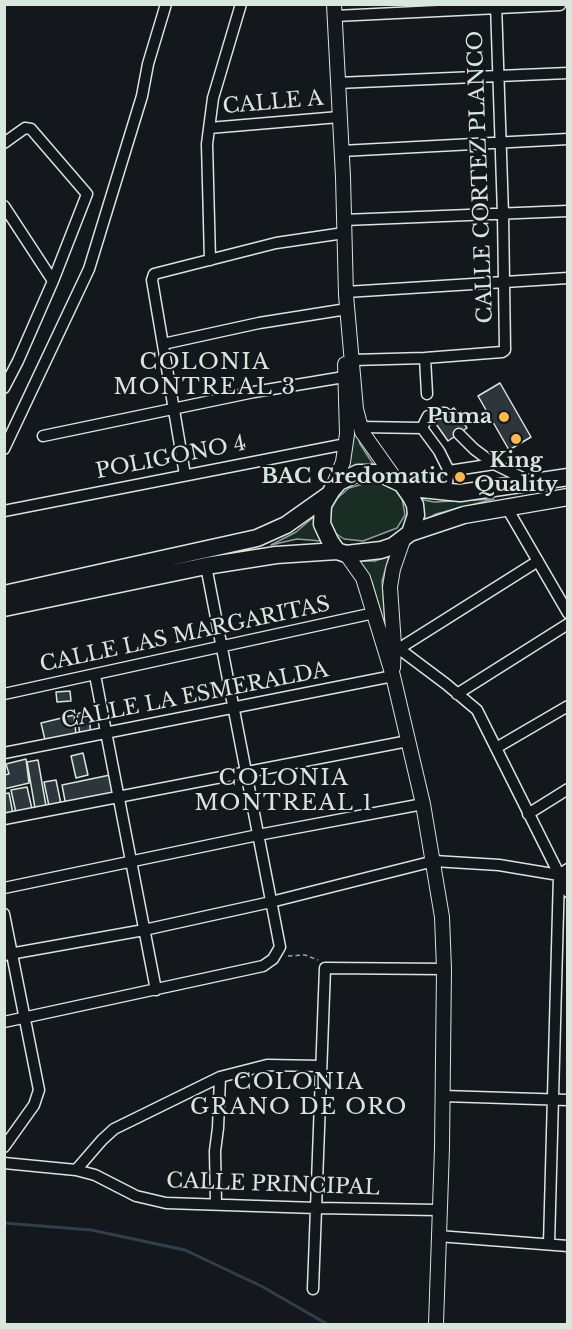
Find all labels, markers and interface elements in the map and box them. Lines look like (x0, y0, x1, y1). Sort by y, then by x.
street label: CALLE CORTEZ PLANCO (463, 30, 499, 324)
street label: CALLE A (222, 86, 324, 120)
district label: COLONIA MONTREAL 3 (114, 350, 296, 402)
place label: Puma (427, 404, 492, 430)
marker: Puma (497, 410, 511, 424)
street label: POLIGONO 4 (94, 431, 248, 485)
marker: King Quality (509, 432, 523, 446)
place label: King Quality (474, 448, 558, 498)
place label: BAC Credomatic (261, 464, 448, 490)
marker: BAC Credomatic (453, 470, 467, 484)
street label: CALLE LAS MARGARITAS (38, 592, 332, 678)
street label: CALLE LA ESMERALDA (59, 658, 331, 734)
district label: COLONIA MONTREAL 1 (194, 766, 374, 818)
district label: COLONIA GRANO DE ORO (190, 1070, 408, 1122)
street label: CALLE PRINCIPAL (166, 1169, 380, 1201)

